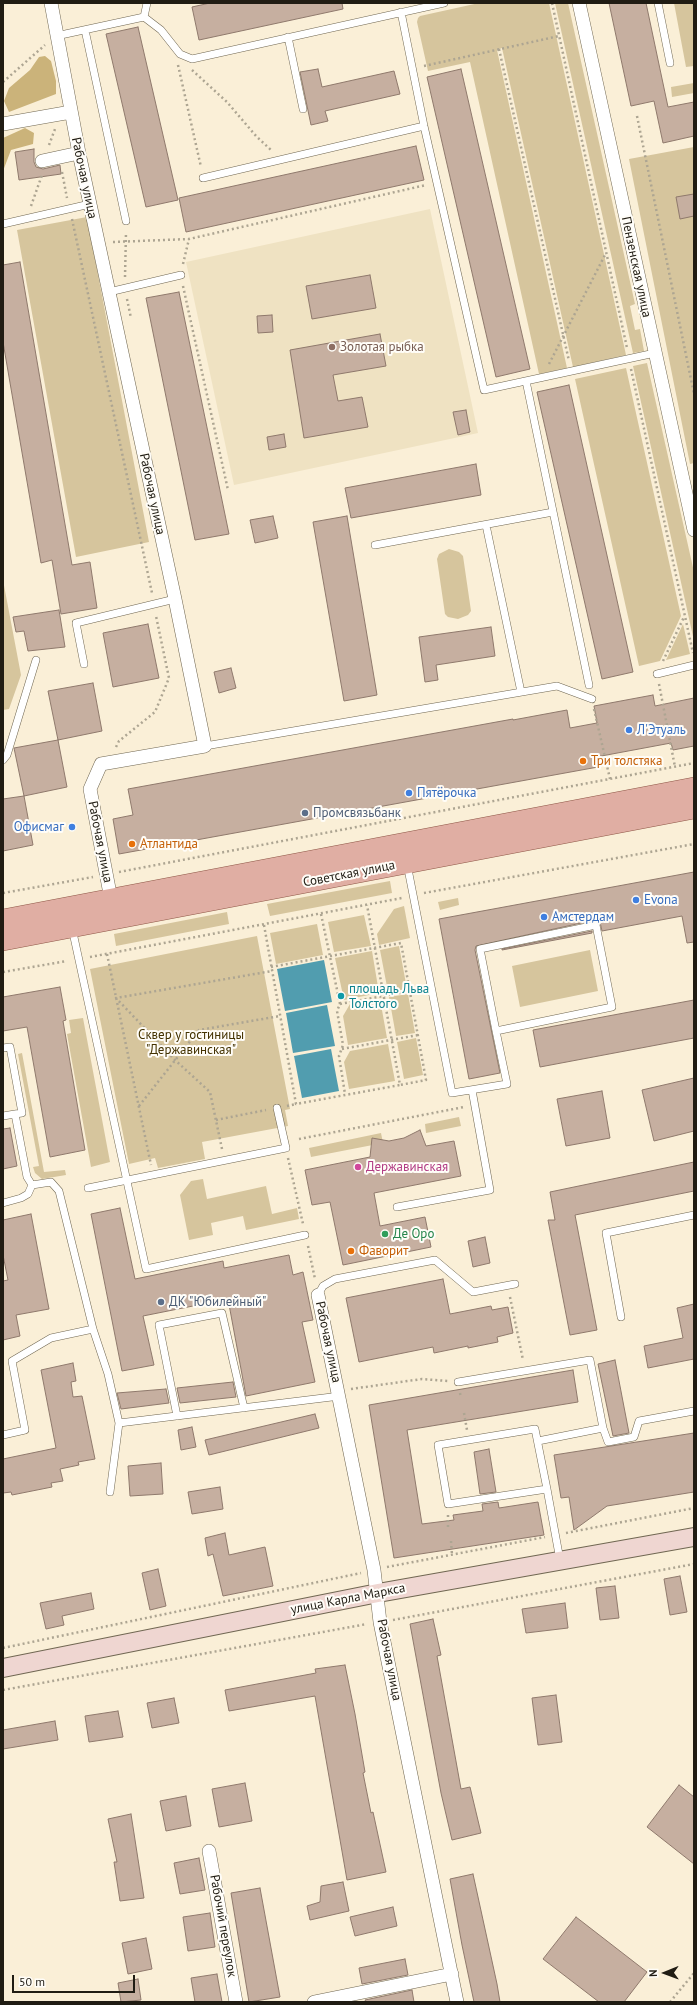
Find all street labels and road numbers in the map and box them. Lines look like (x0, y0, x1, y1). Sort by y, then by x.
street label: Рабочая улица (68, 136, 100, 220)
street label: Пензенская улица (618, 215, 654, 319)
street label: Рабочая улица (136, 452, 168, 536)
street label: Рабочая улица (84, 800, 116, 884)
street label: Советская улица (302, 857, 396, 891)
street label: Рабочая улица (312, 1300, 344, 1384)
street label: улица Карла Маркса (289, 1580, 407, 1618)
street label: Рабочая улица (373, 1618, 405, 1702)
street label: Рабочий переулок (206, 1874, 240, 1978)

